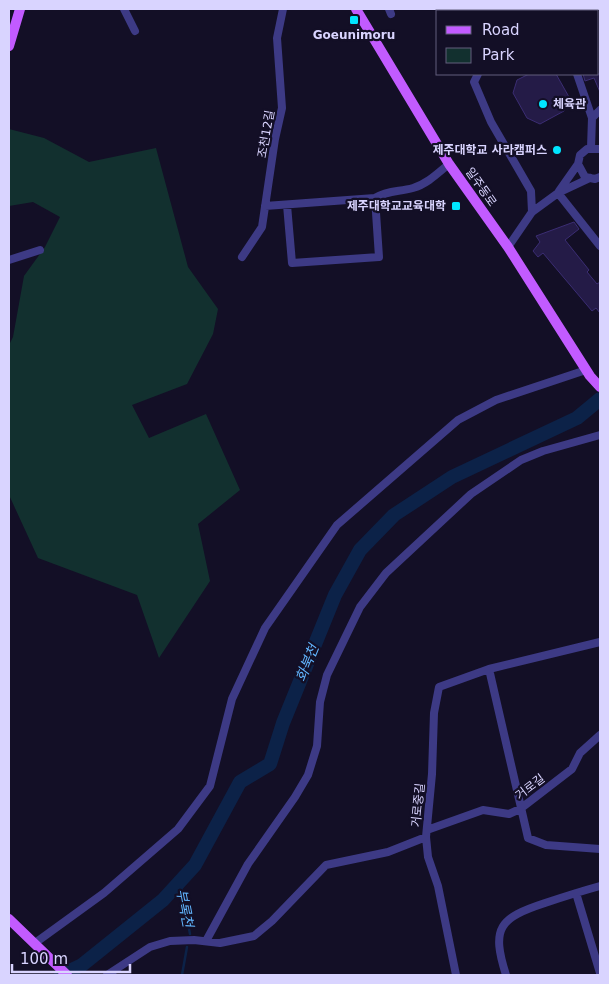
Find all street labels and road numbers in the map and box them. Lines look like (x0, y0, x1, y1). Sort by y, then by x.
street label: 조천12길 (255, 109, 277, 159)
street label: 일주동로 (463, 165, 499, 209)
street label: 거로길 (513, 771, 547, 803)
street label: 거로중길 (409, 782, 427, 828)

